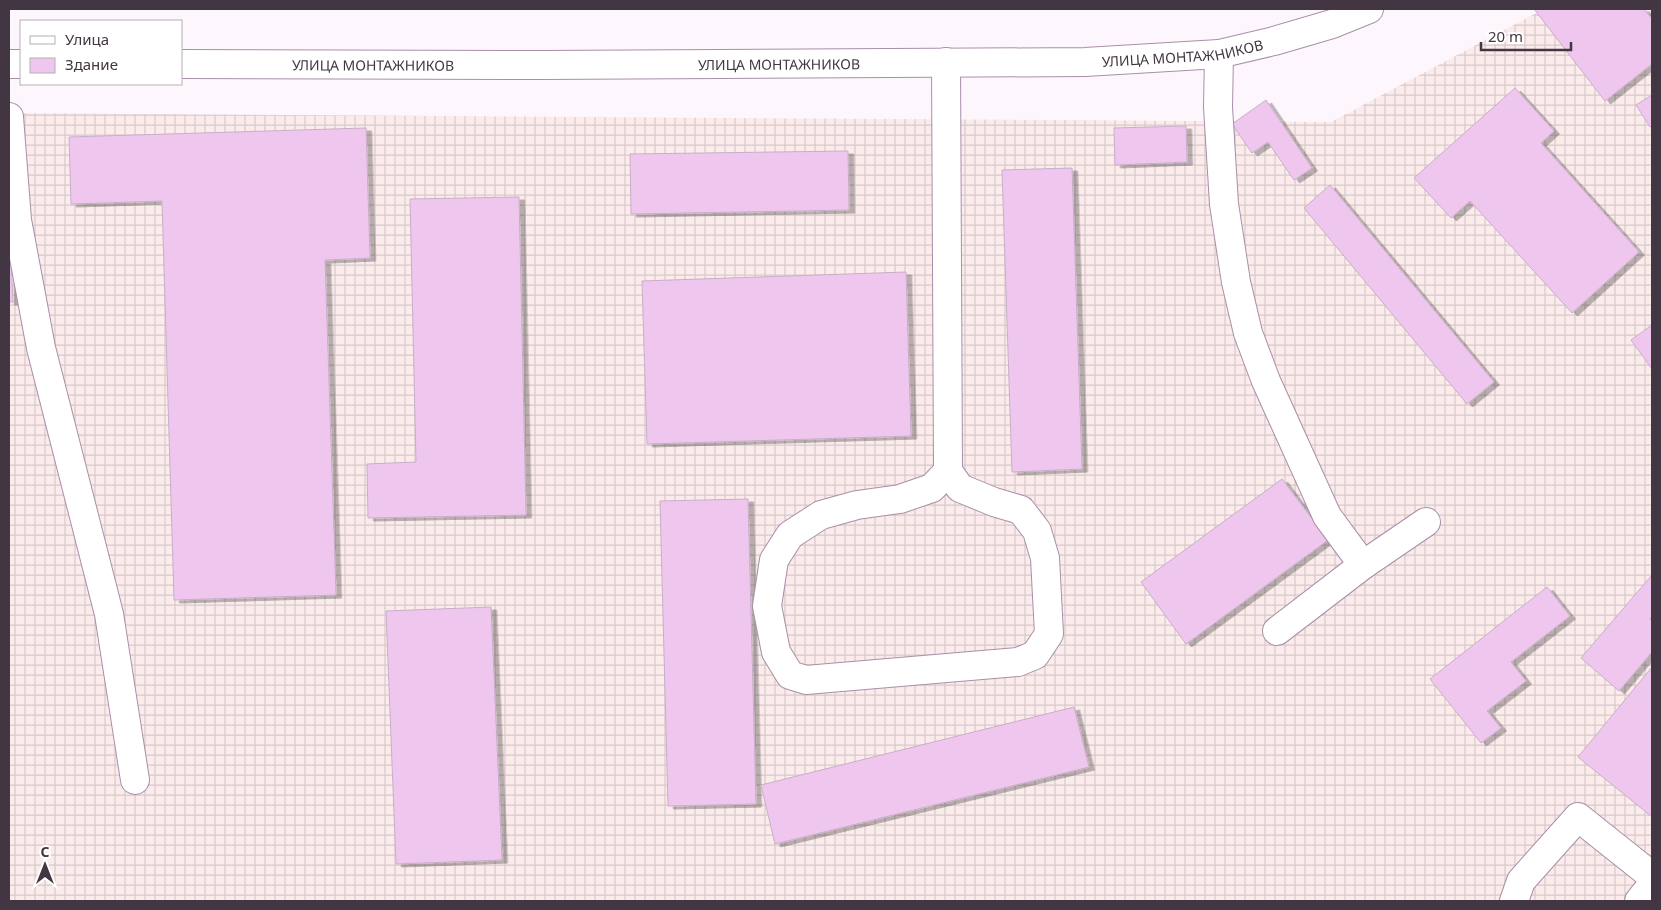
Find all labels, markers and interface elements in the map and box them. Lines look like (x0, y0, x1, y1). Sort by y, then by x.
legend (20, 20, 182, 85)
scale bar (1481, 20, 1571, 52)
text: 20 m (1488, 26, 1523, 46)
text: Улица (65, 29, 109, 49)
street label: УЛИЦА МОНТАЖНИКОВ (1101, 34, 1265, 70)
text: Здание (65, 54, 118, 74)
street label: УЛИЦА МОНТАЖНИКОВ (698, 54, 860, 74)
street label: УЛИЦА МОНТАЖНИКОВ (292, 55, 454, 74)
north arrow (20, 840, 70, 890)
text: С (40, 842, 50, 861)

